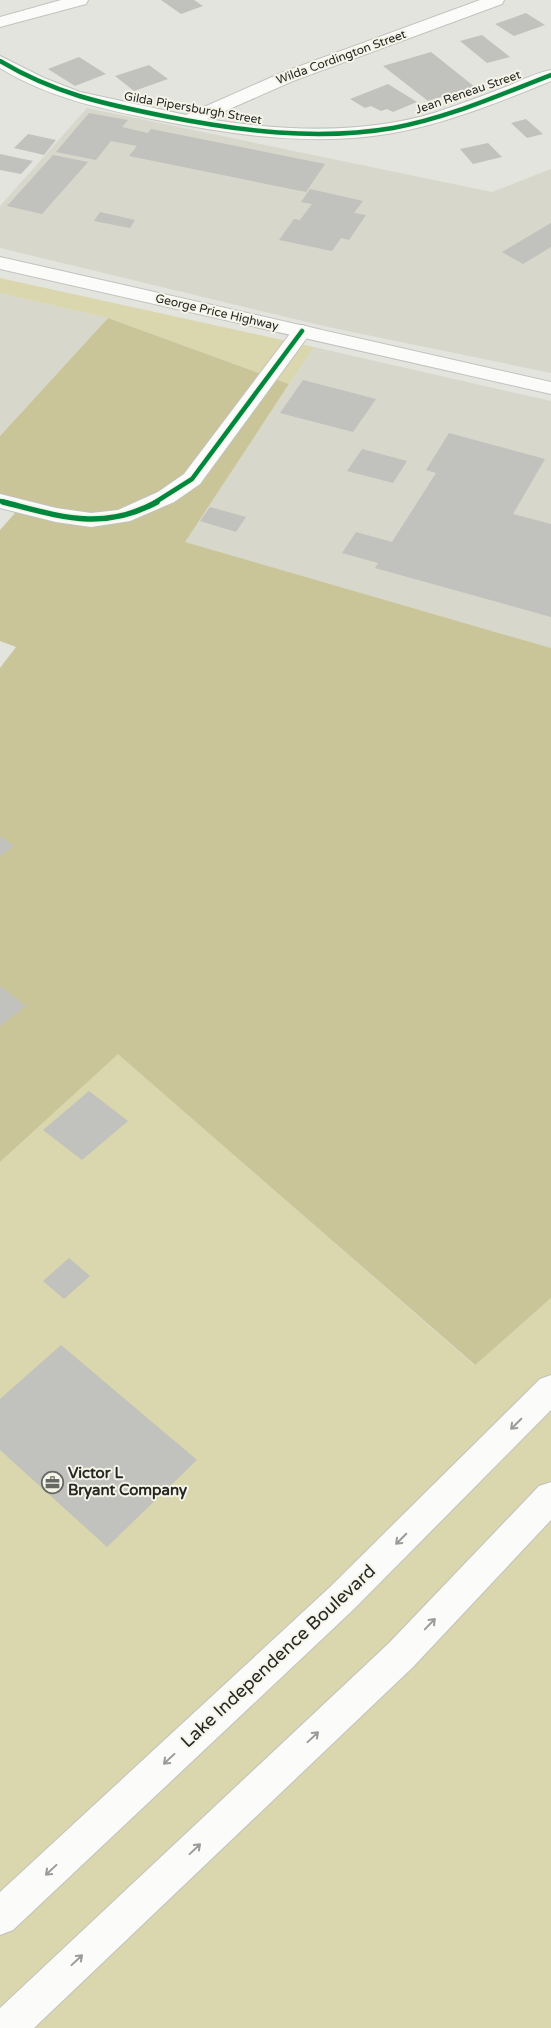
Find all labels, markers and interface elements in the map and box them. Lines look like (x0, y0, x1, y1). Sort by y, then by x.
street label: Wilda Cordington Street (274, 27, 408, 87)
street label: Jean Reneau Street (414, 67, 523, 117)
street label: Gilda Pipersburgh Street (123, 89, 263, 127)
street label: George Price Highway (154, 291, 281, 333)
one-way arrow (510, 1418, 523, 1430)
place label: Victor L Bryant Company (68, 1464, 187, 1500)
office icon: Victor L Bryant Company (40, 1470, 64, 1494)
one-way arrow (396, 1532, 408, 1544)
street label: Lake Independence Boulevard (176, 1560, 380, 1752)
one-way arrow (424, 1618, 436, 1630)
one-way arrow (307, 1731, 320, 1743)
one-way arrow (163, 1753, 176, 1765)
one-way arrow (189, 1843, 202, 1855)
one-way arrow (44, 1864, 57, 1876)
one-way arrow (70, 1954, 83, 1966)

